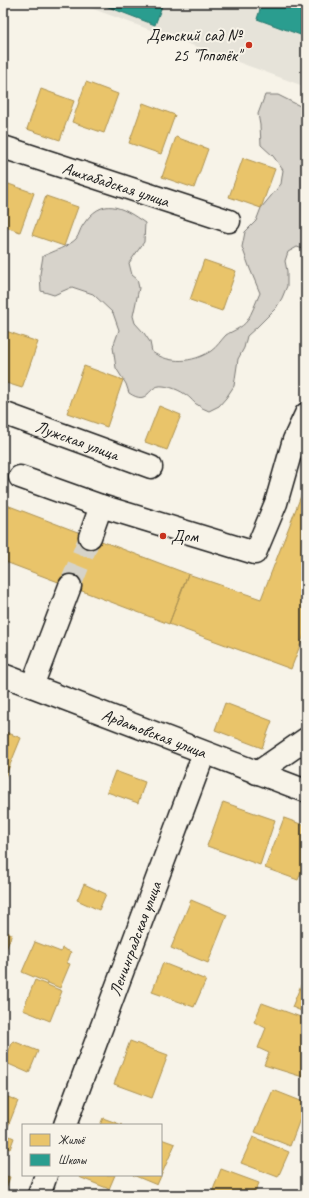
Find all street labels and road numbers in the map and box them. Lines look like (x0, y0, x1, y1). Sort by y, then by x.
street label: Ашхабадская улица (60, 157, 173, 212)
street label: Лужская улица (33, 416, 123, 466)
street label: Ардатовская улица (99, 704, 211, 763)
street label: Ленинградская улица (104, 878, 166, 999)

